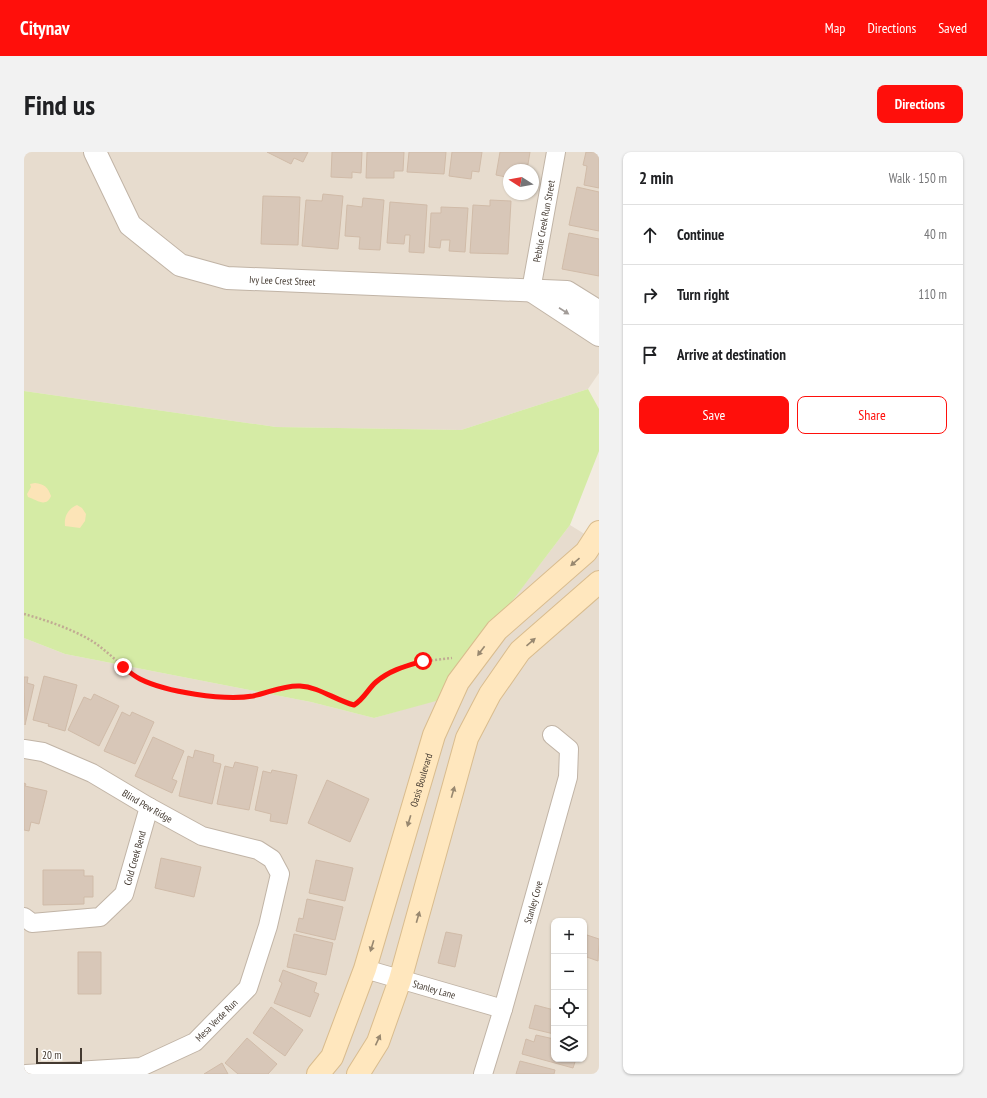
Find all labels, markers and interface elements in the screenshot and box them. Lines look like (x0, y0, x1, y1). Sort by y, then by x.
text: Citynav (20, 16, 70, 40)
text: Map (825, 19, 845, 37)
text: Directions (867, 19, 916, 37)
text: Saved (938, 19, 967, 37)
button: Directions (877, 85, 963, 123)
text: Find us (24, 86, 95, 123)
north arrow (503, 164, 539, 200)
text: 2 min (639, 167, 673, 189)
text: Walk · 150 m (889, 170, 947, 187)
street label: Pebble Creek Run Street (530, 179, 558, 263)
icon: ahead (639, 224, 661, 246)
text: Continue (677, 225, 724, 244)
text: 40 m (924, 226, 947, 243)
street label: Ivy Lee Crest Street (249, 273, 316, 289)
icon: right (639, 284, 661, 306)
text: Turn right (677, 285, 729, 304)
text: 110 m (918, 286, 947, 303)
one-way arrow (558, 308, 569, 315)
icon: arrive (639, 344, 661, 366)
text: Arrive at destination (677, 345, 786, 364)
button: Save (639, 396, 789, 434)
button: Share (797, 396, 947, 434)
one-way arrow (569, 557, 580, 566)
one-way arrow (526, 637, 536, 646)
one-way arrow (477, 646, 485, 657)
route start (414, 652, 432, 670)
route end (114, 658, 132, 676)
street label: Oasis Boulevard (407, 752, 435, 809)
one-way arrow (450, 785, 456, 798)
street label: Blind Pew Ridge (120, 787, 175, 826)
one-way arrow (406, 815, 412, 827)
street label: Cold Creek Bend (121, 829, 149, 887)
street label: Stanley Cove (521, 879, 546, 925)
one-way arrow (415, 911, 421, 923)
map controls (551, 918, 587, 1062)
button: + (551, 918, 587, 954)
one-way arrow (369, 940, 375, 952)
button: − (551, 954, 587, 990)
street label: Stanley Lane (411, 977, 457, 1002)
button: locate (551, 990, 587, 1026)
street label: Mesa Verde Run (192, 996, 240, 1044)
button: layers (551, 1026, 587, 1062)
one-way arrow (375, 1035, 381, 1046)
scale bar (36, 1046, 82, 1065)
text: 20 m (42, 1048, 61, 1062)

